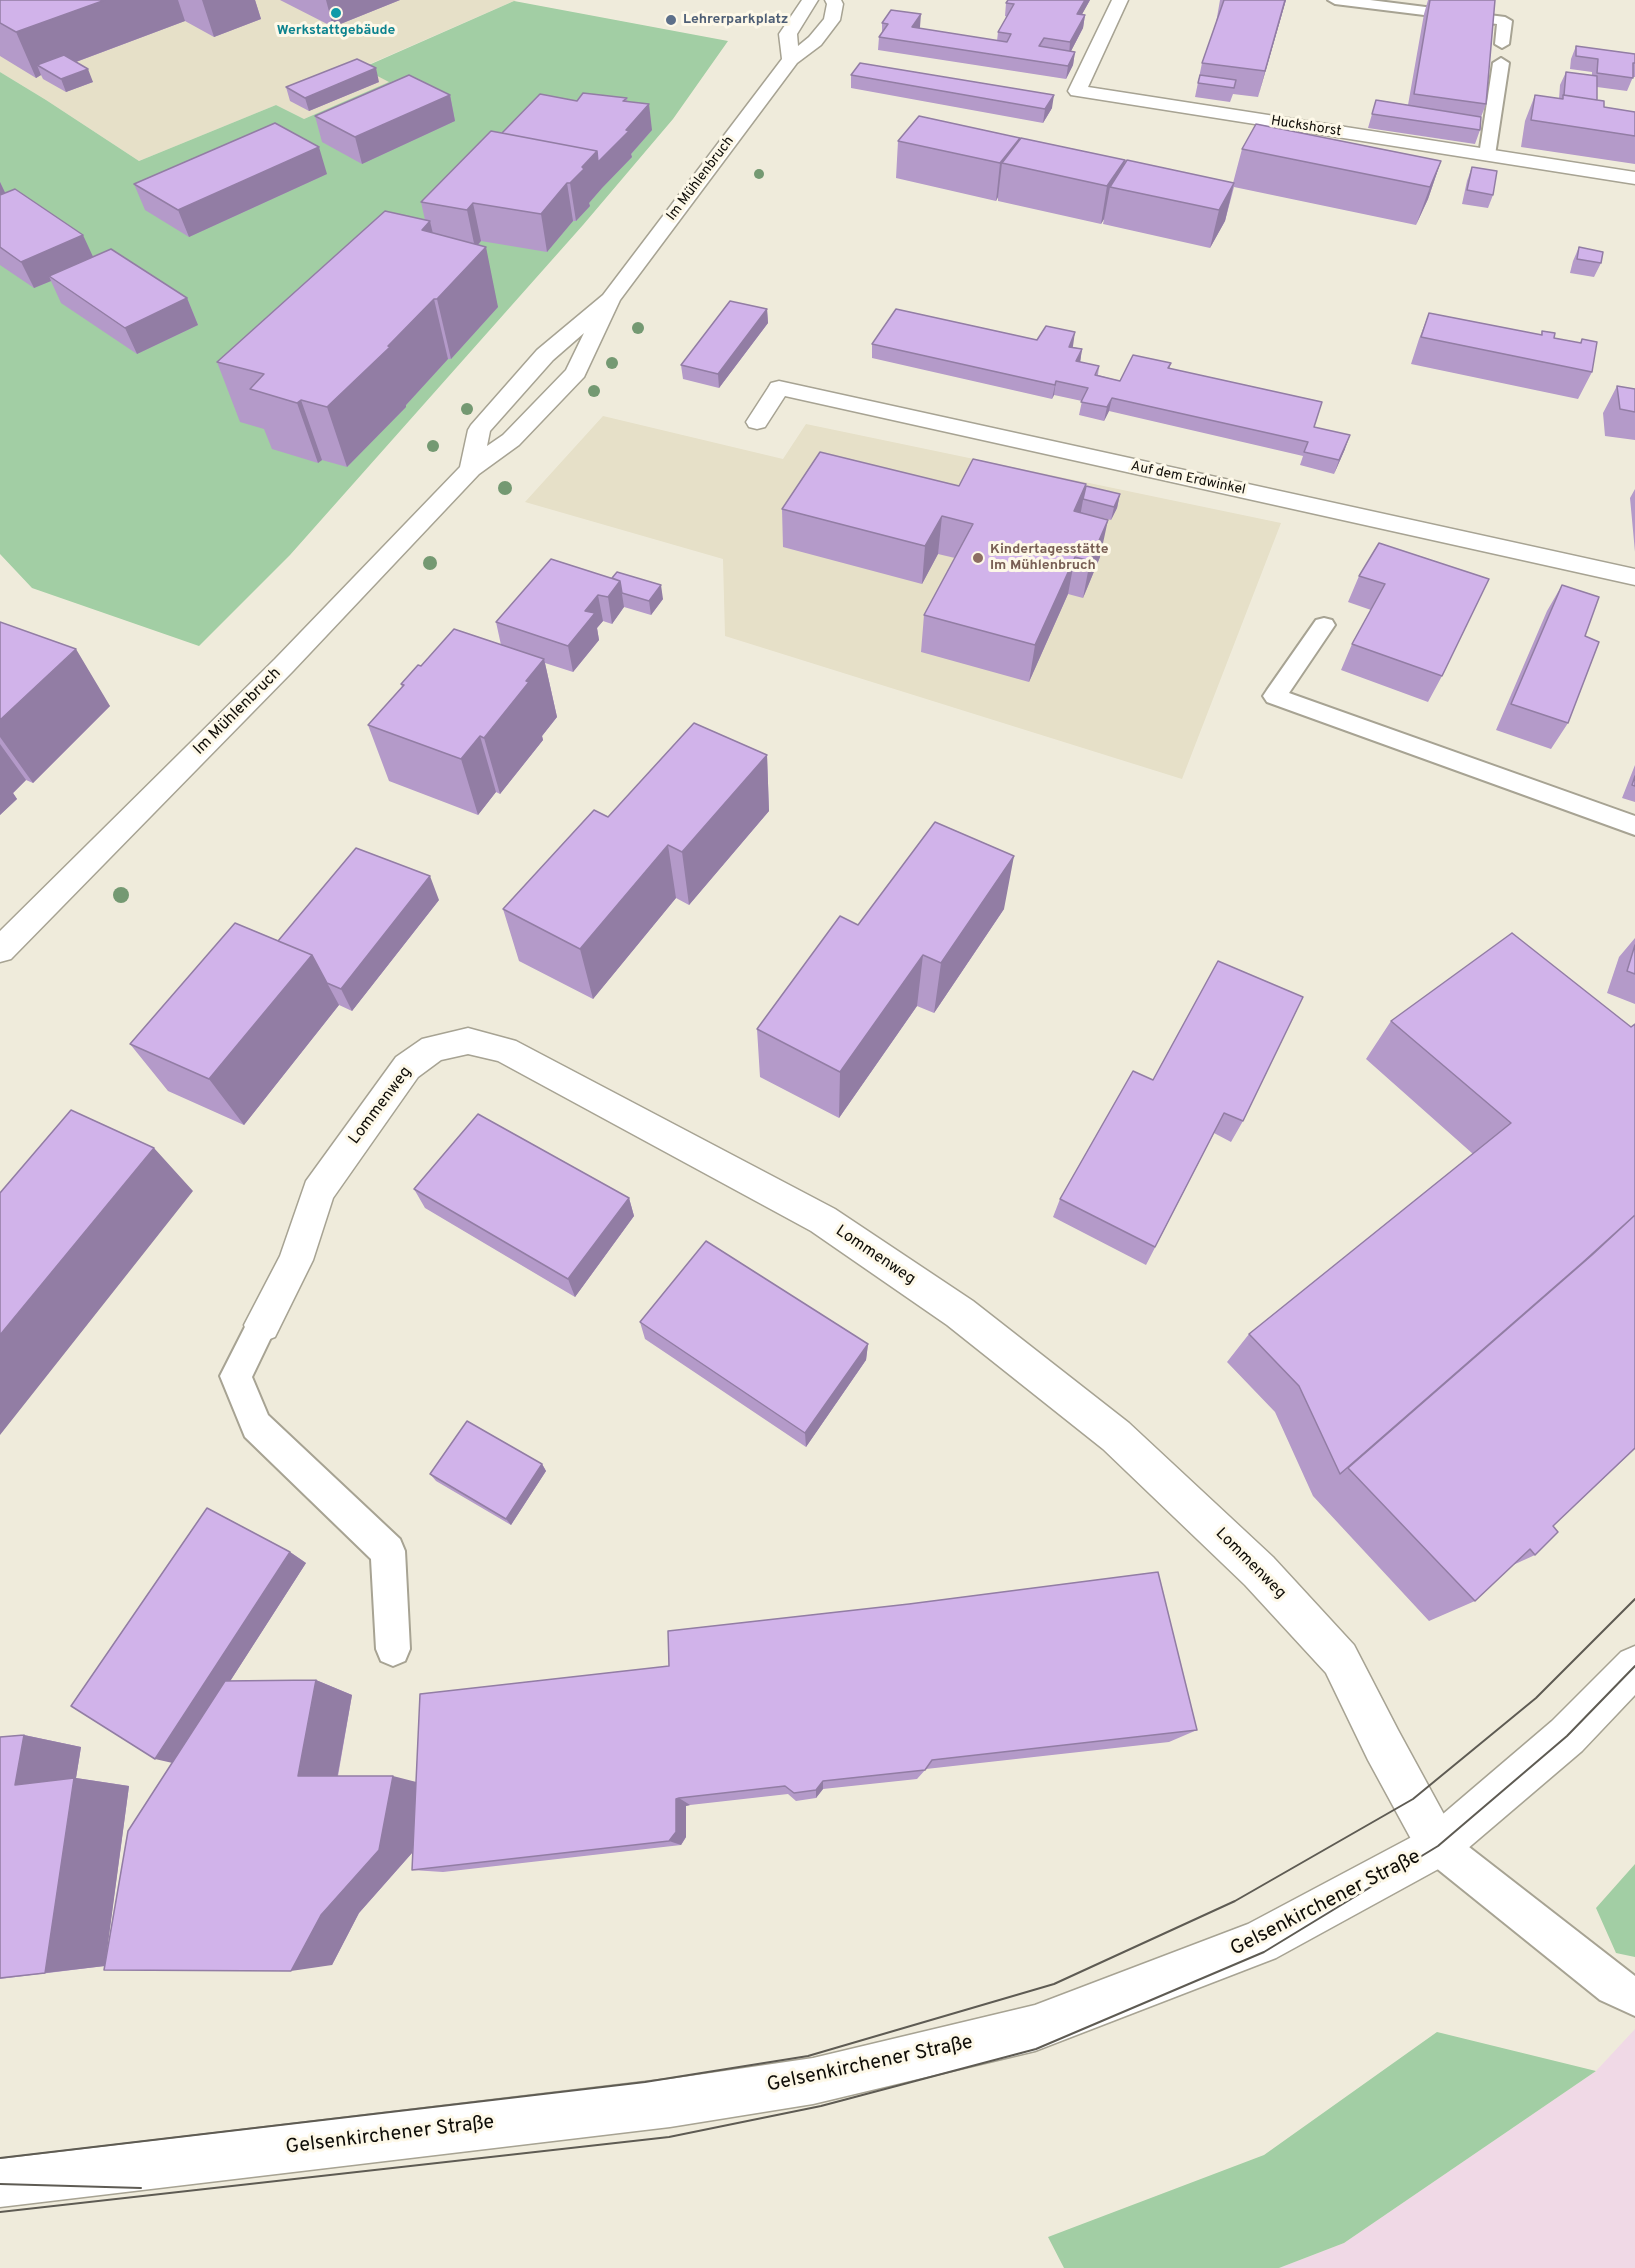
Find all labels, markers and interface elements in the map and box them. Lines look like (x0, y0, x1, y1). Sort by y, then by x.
marker: Werkstattgebäude (329, 6, 343, 20)
place label: Lehrerparkplatz (683, 12, 788, 28)
marker: Lehrerparkplatz (664, 13, 678, 27)
place label: Werkstattgebäude (277, 23, 395, 39)
street label: Huckshorst (1270, 113, 1342, 141)
street label: Im Mühlenbruch (664, 134, 738, 224)
street label: Auf dem Erdwinkel (1129, 459, 1247, 499)
place label: Kindertagesstätte Im Mühlenbruch (990, 542, 1109, 574)
marker: Kindertagesstätte Im Mühlenbruch (971, 551, 985, 565)
street label: Im Mühlenbruch (190, 664, 286, 760)
street label: Lommenweg (346, 1063, 416, 1149)
street label: Lommenweg (831, 1222, 919, 1290)
street label: Lommenweg (1211, 1525, 1289, 1603)
street label: Gelsenkirchener Straße (1227, 1846, 1425, 1962)
street label: Gelsenkirchener Straße (765, 2031, 975, 2099)
street label: Gelsenkirchener Straße (284, 2111, 496, 2161)

